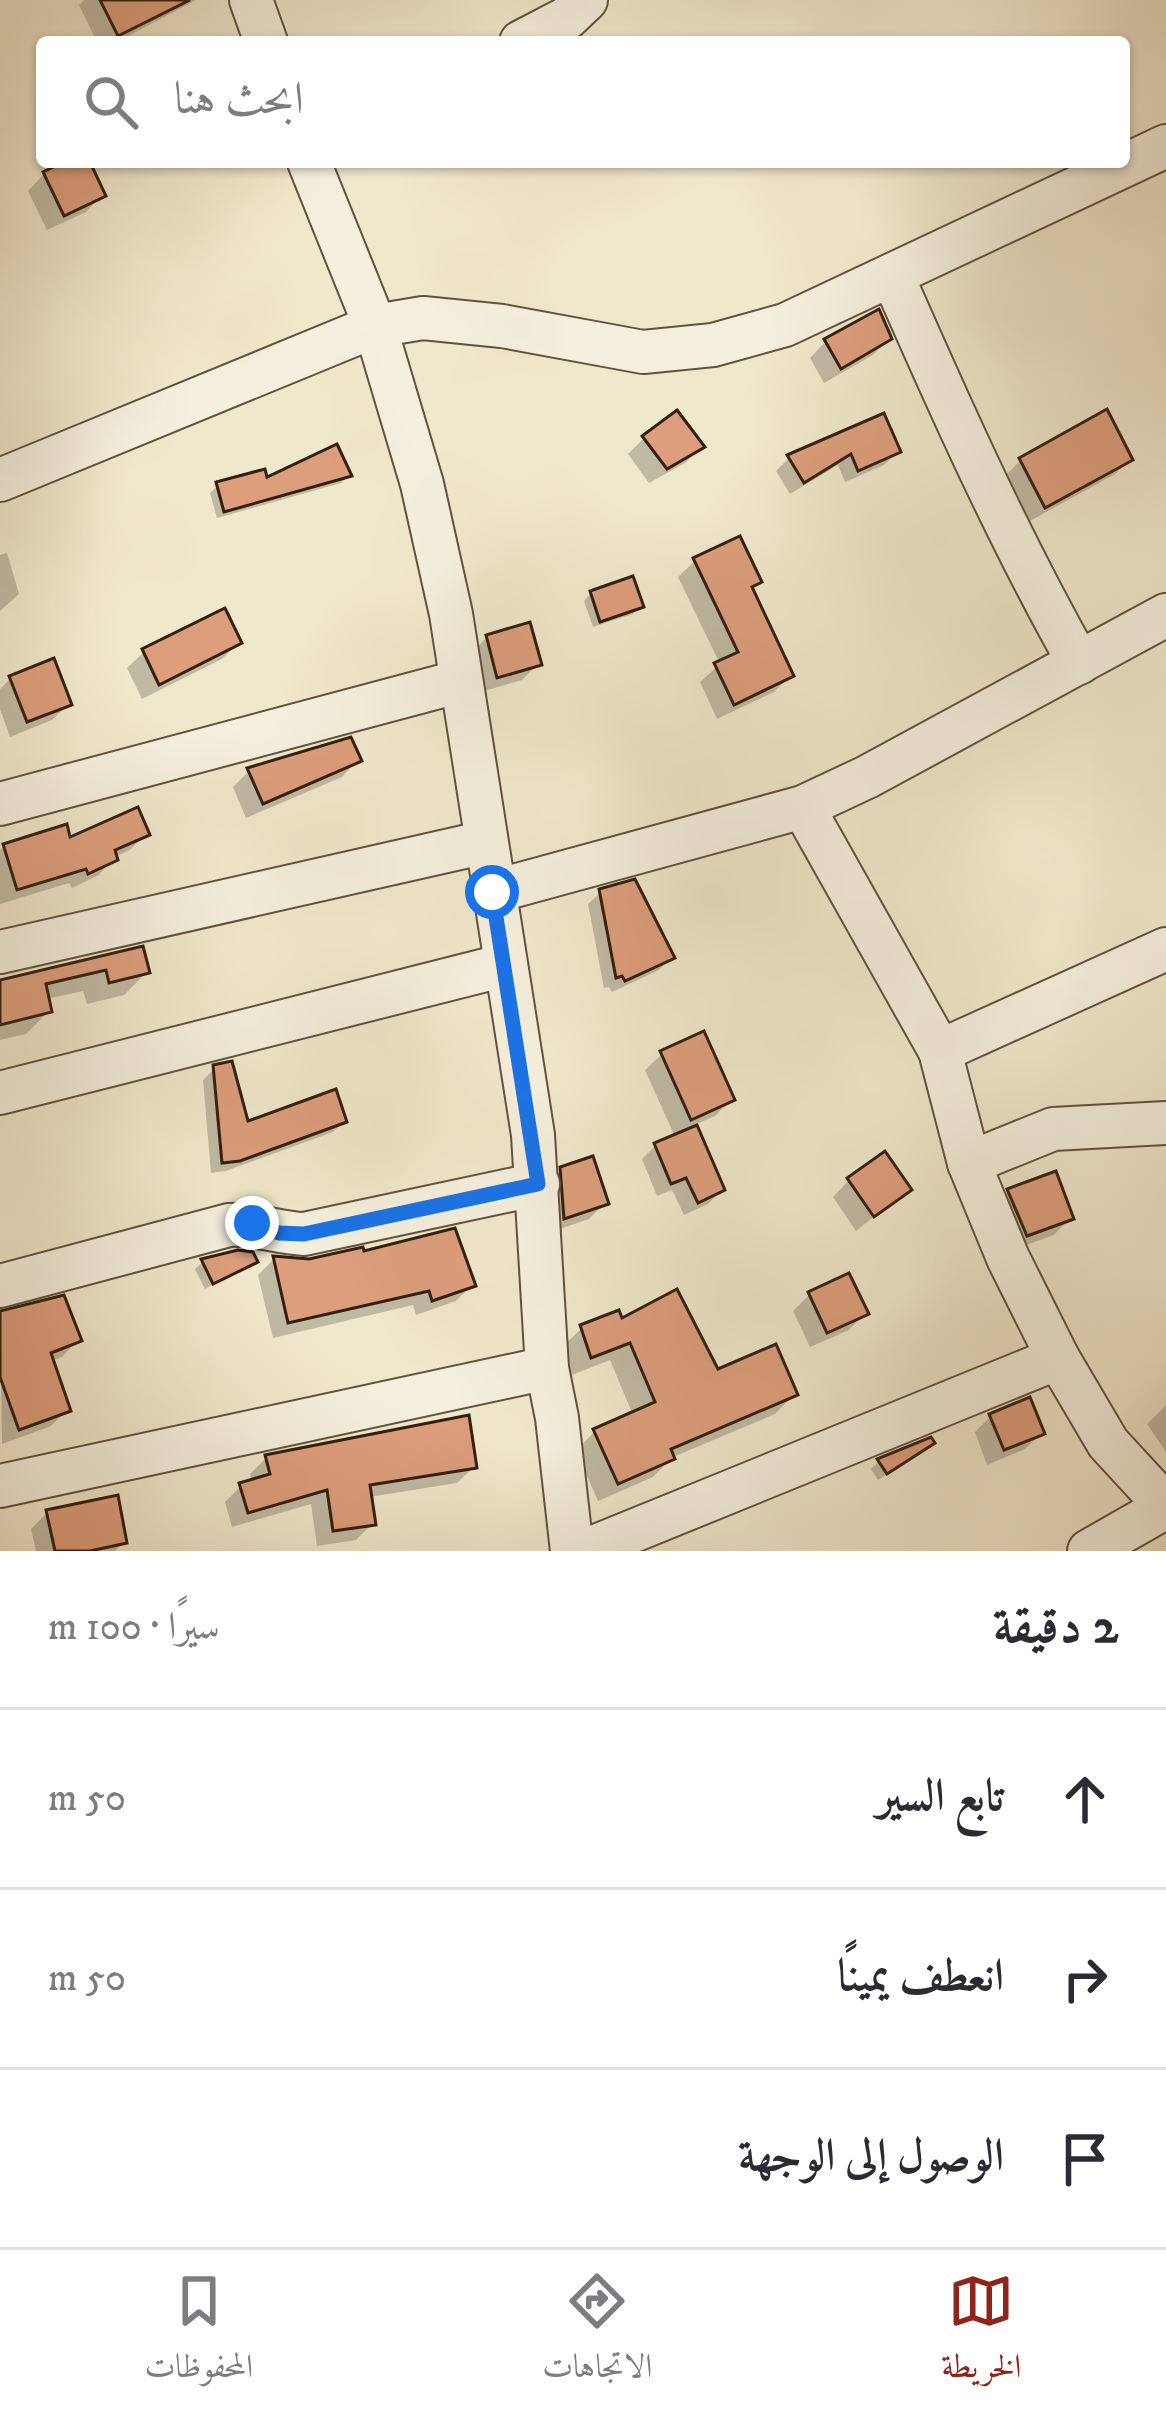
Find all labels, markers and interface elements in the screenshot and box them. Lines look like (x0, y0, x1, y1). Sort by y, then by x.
search box (36, 36, 1130, 168)
icon: search (78, 69, 144, 135)
text: ابحث هنا (174, 72, 304, 128)
route start (465, 865, 519, 919)
route end (225, 1196, 279, 1250)
text: 2 دقيقة (993, 1595, 1118, 1659)
text: سيرًا · 100 m (48, 1603, 220, 1652)
icon: ahead (1052, 1766, 1118, 1832)
text: تابع السير (877, 1769, 1004, 1825)
text: 50 m (48, 1774, 126, 1823)
icon: right (1052, 1946, 1118, 2012)
text: انعطف يمينًا (838, 1949, 1004, 2005)
text: 50 m (48, 1954, 126, 2003)
icon: arrive (1052, 2126, 1118, 2192)
text: الوصول إلى الوجهة (738, 2129, 1004, 2185)
tab: المحفوظات (144, 2268, 253, 2398)
tab: الاتجاهات (542, 2268, 652, 2398)
tab: الخريطة (941, 2268, 1022, 2398)

